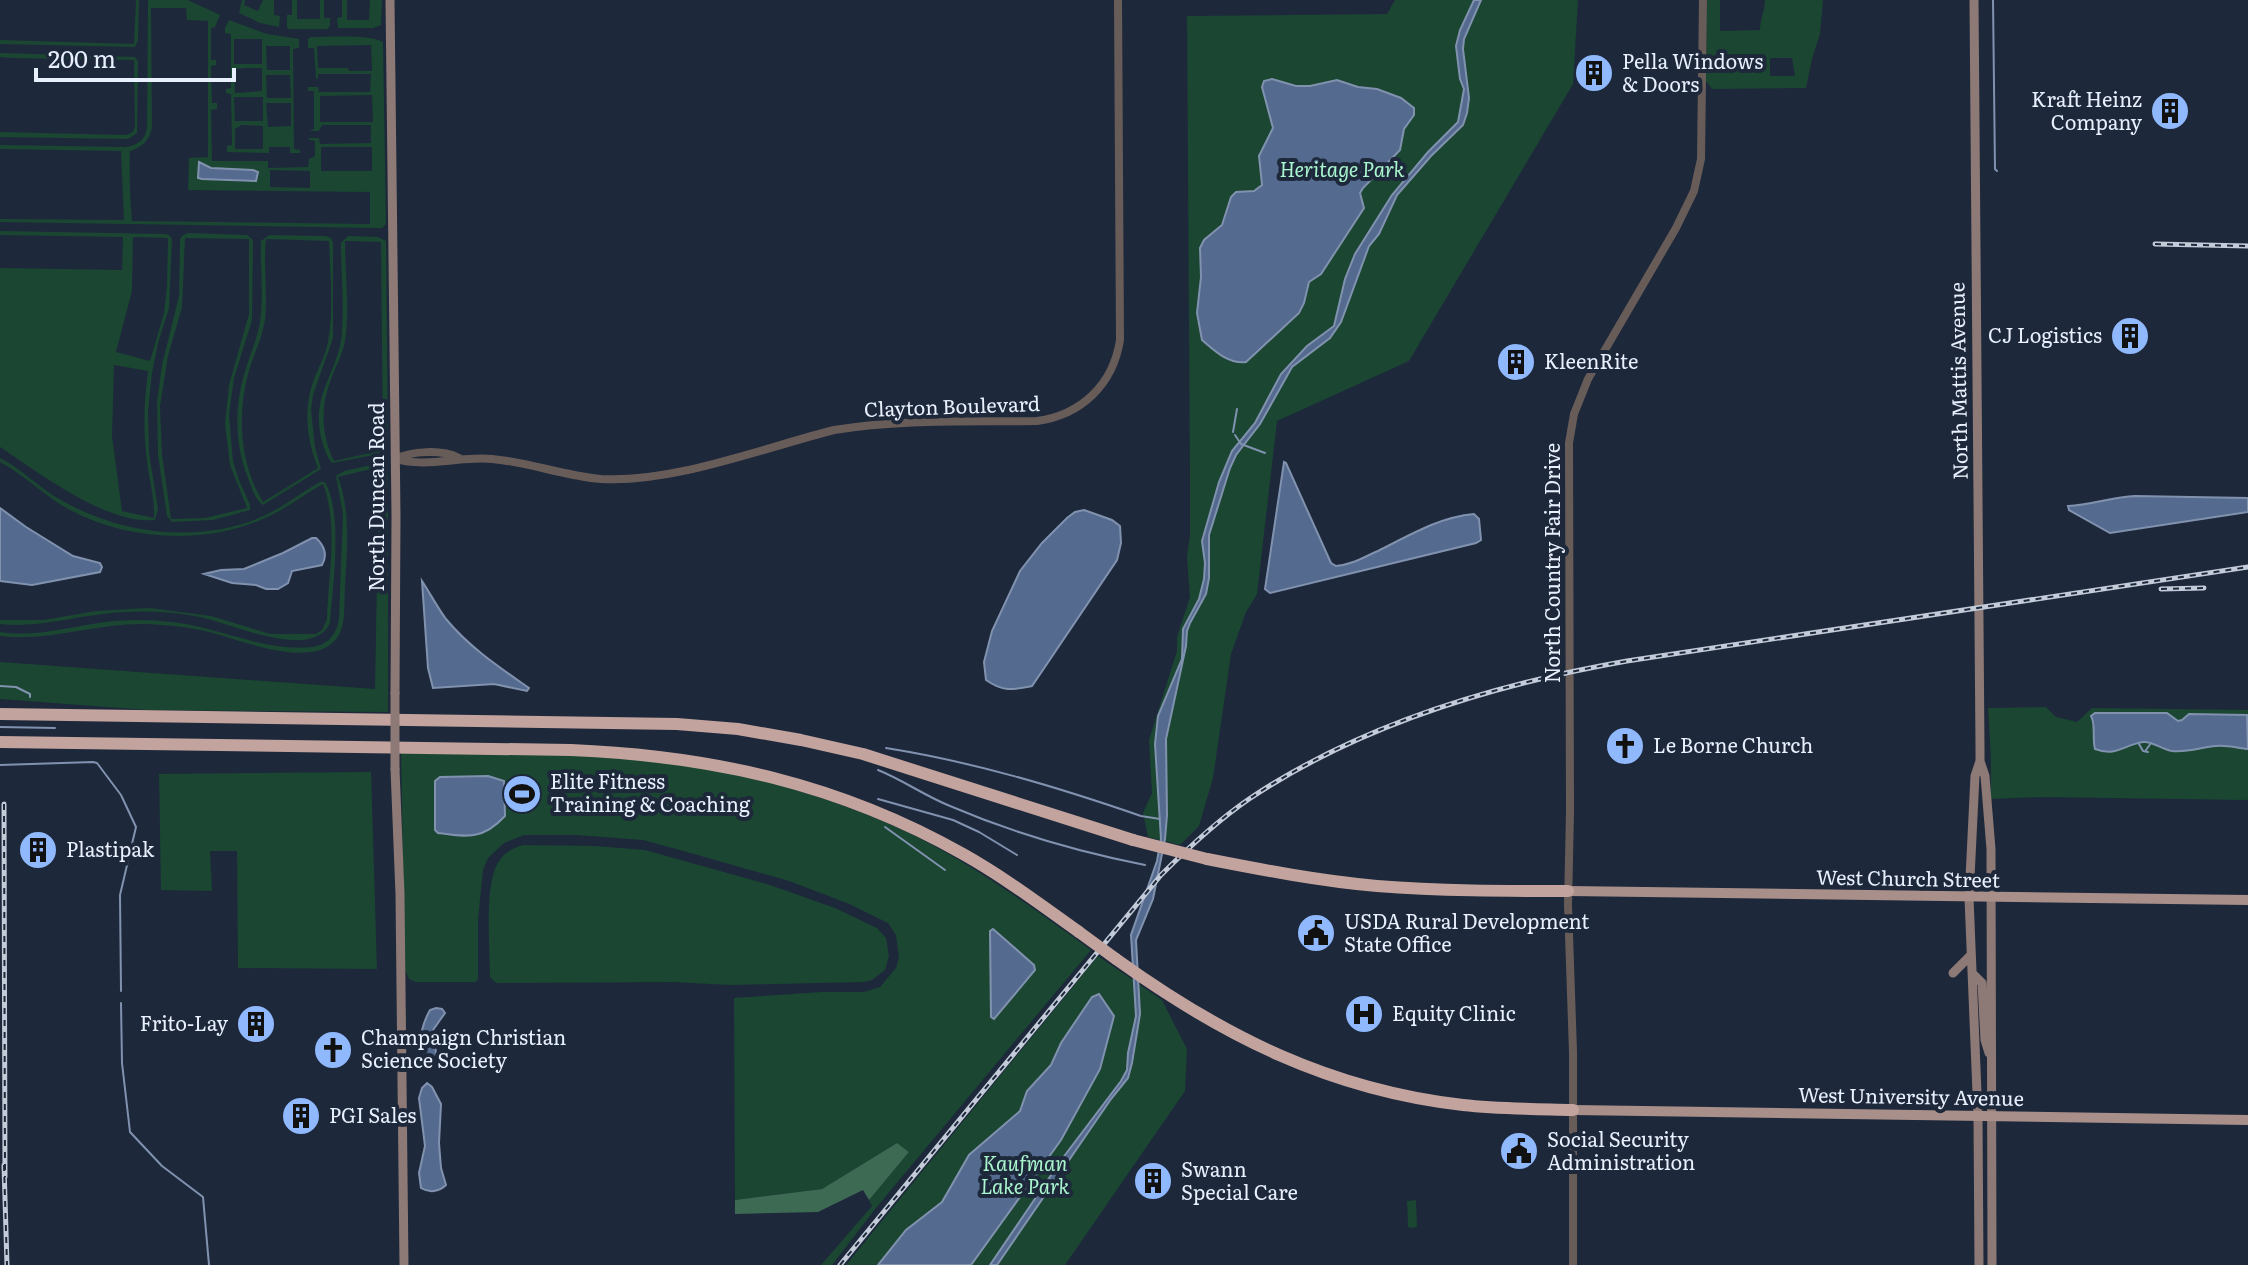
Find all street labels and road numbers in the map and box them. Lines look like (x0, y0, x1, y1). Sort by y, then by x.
street label: North Mattis Avenue (1940, 282, 1974, 480)
street label: Clayton Boulevard (863, 387, 1040, 423)
street label: North Duncan Road (360, 402, 390, 592)
street label: North Country Fair Drive (1536, 443, 1566, 683)
street label: West Church Street (1816, 860, 2000, 894)
street label: West University Avenue (1798, 1078, 2024, 1112)

